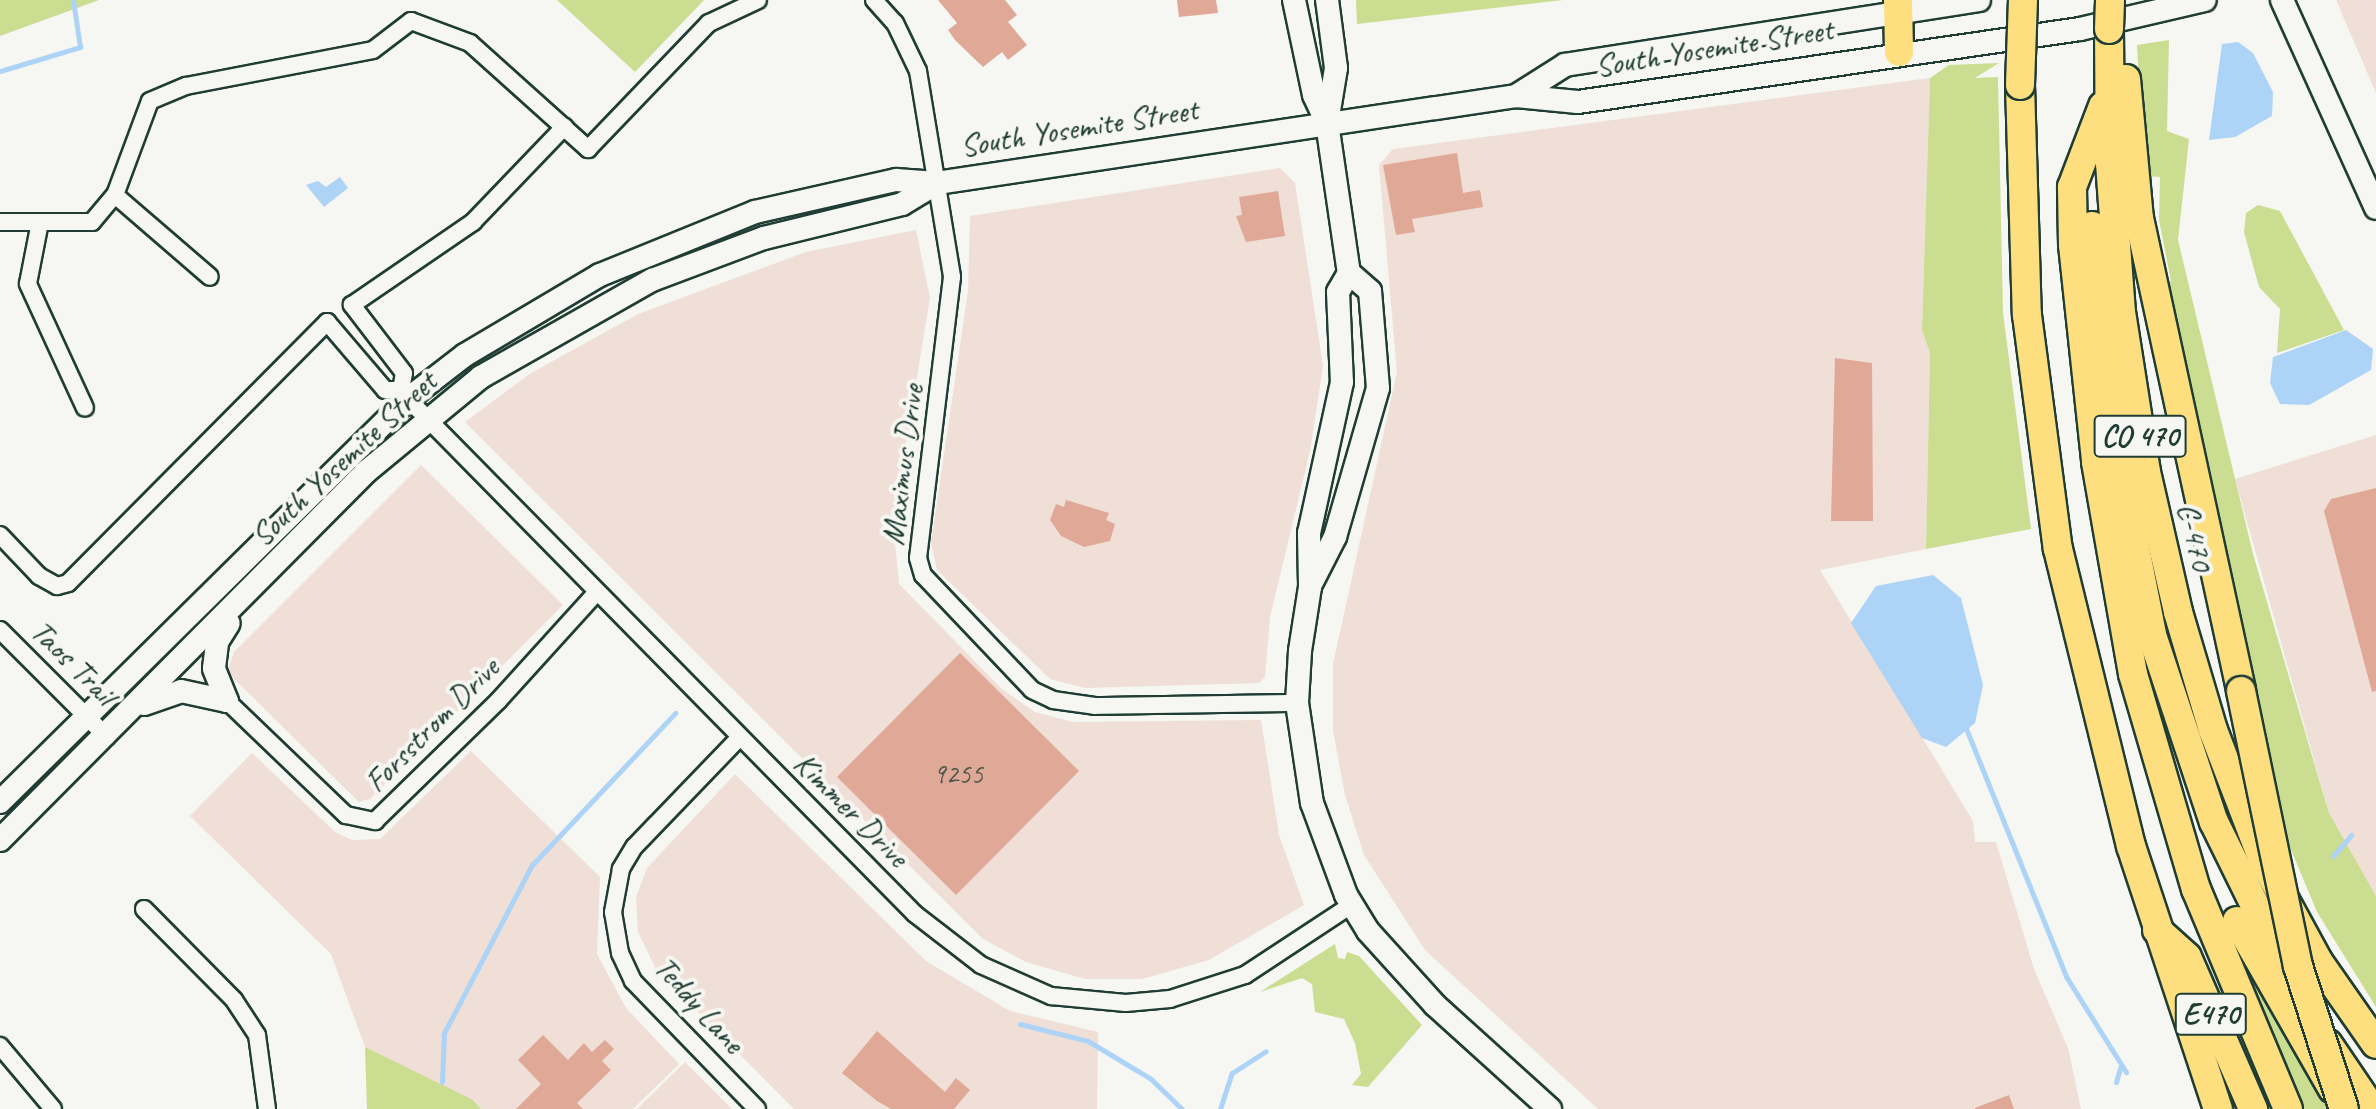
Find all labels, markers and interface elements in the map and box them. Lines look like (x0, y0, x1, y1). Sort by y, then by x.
street label: South Yosemite Street (1591, 10, 1837, 86)
street label: South Yosemite Street (956, 90, 1202, 166)
street label: South Yosemite Street (242, 362, 446, 556)
street label: Maximus Drive (874, 382, 932, 548)
road number: CO 470 (2092, 410, 2188, 462)
street label: C-470 (2169, 499, 2221, 575)
street label: Taos Trail (22, 612, 124, 714)
street label: Forsstrom Drive (357, 650, 507, 800)
street label: Kimmer Drive (785, 744, 917, 876)
house number: 9255 (933, 757, 983, 791)
street label: Teddy Lane (645, 948, 753, 1062)
road number: E470 (2173, 988, 2249, 1040)

